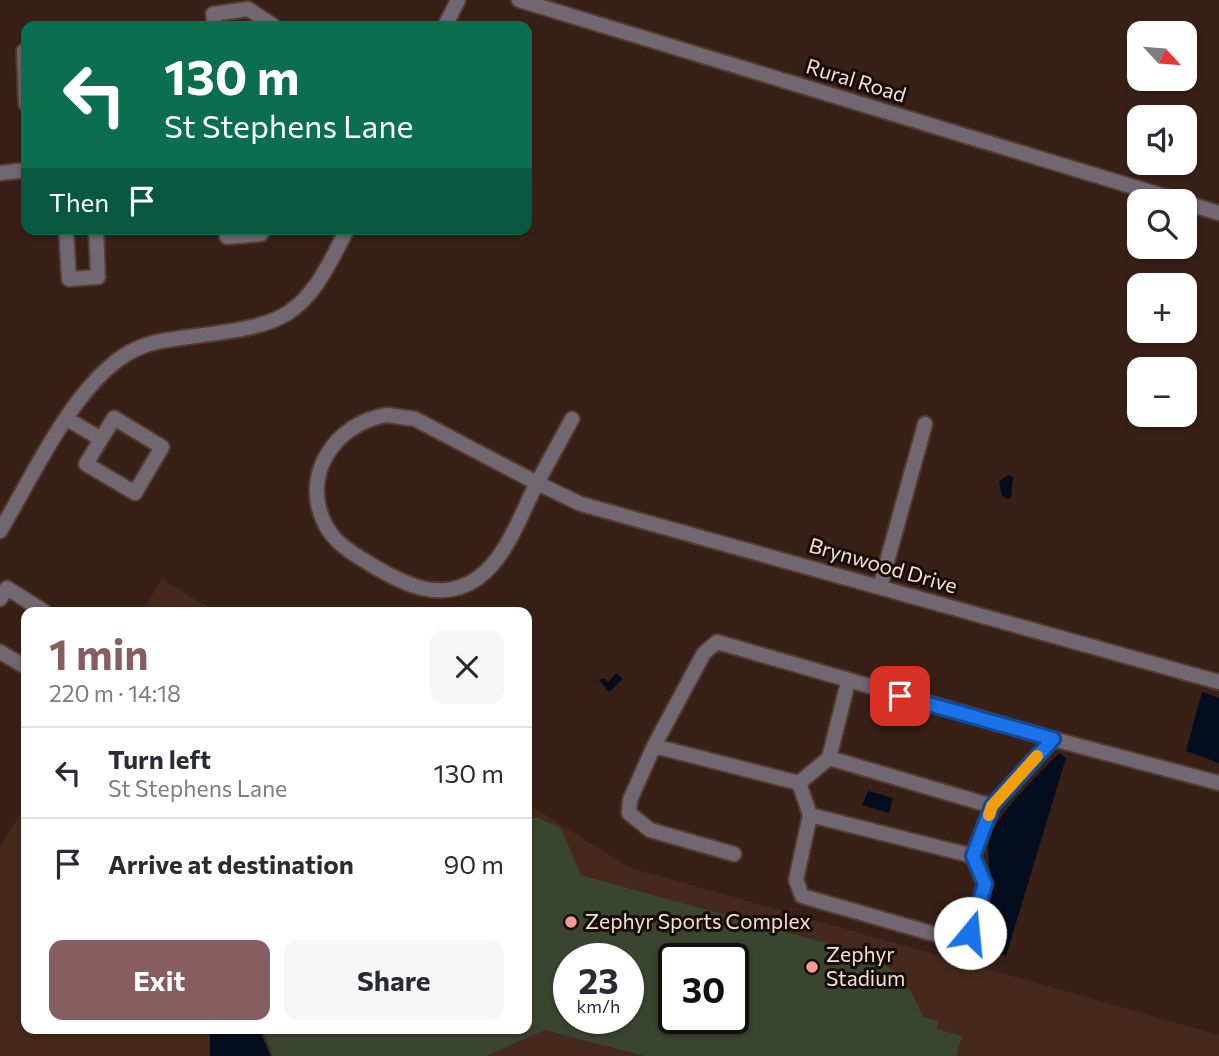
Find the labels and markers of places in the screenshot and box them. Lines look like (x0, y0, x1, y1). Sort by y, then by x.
pin (870, 666, 930, 726)
place label: Zephyr Sports Complex (585, 908, 811, 933)
marker: Zephyr Sports Complex (563, 914, 579, 930)
place label: Zephyr Stadium (826, 941, 905, 990)
marker: Zephyr Stadium (804, 959, 820, 975)

